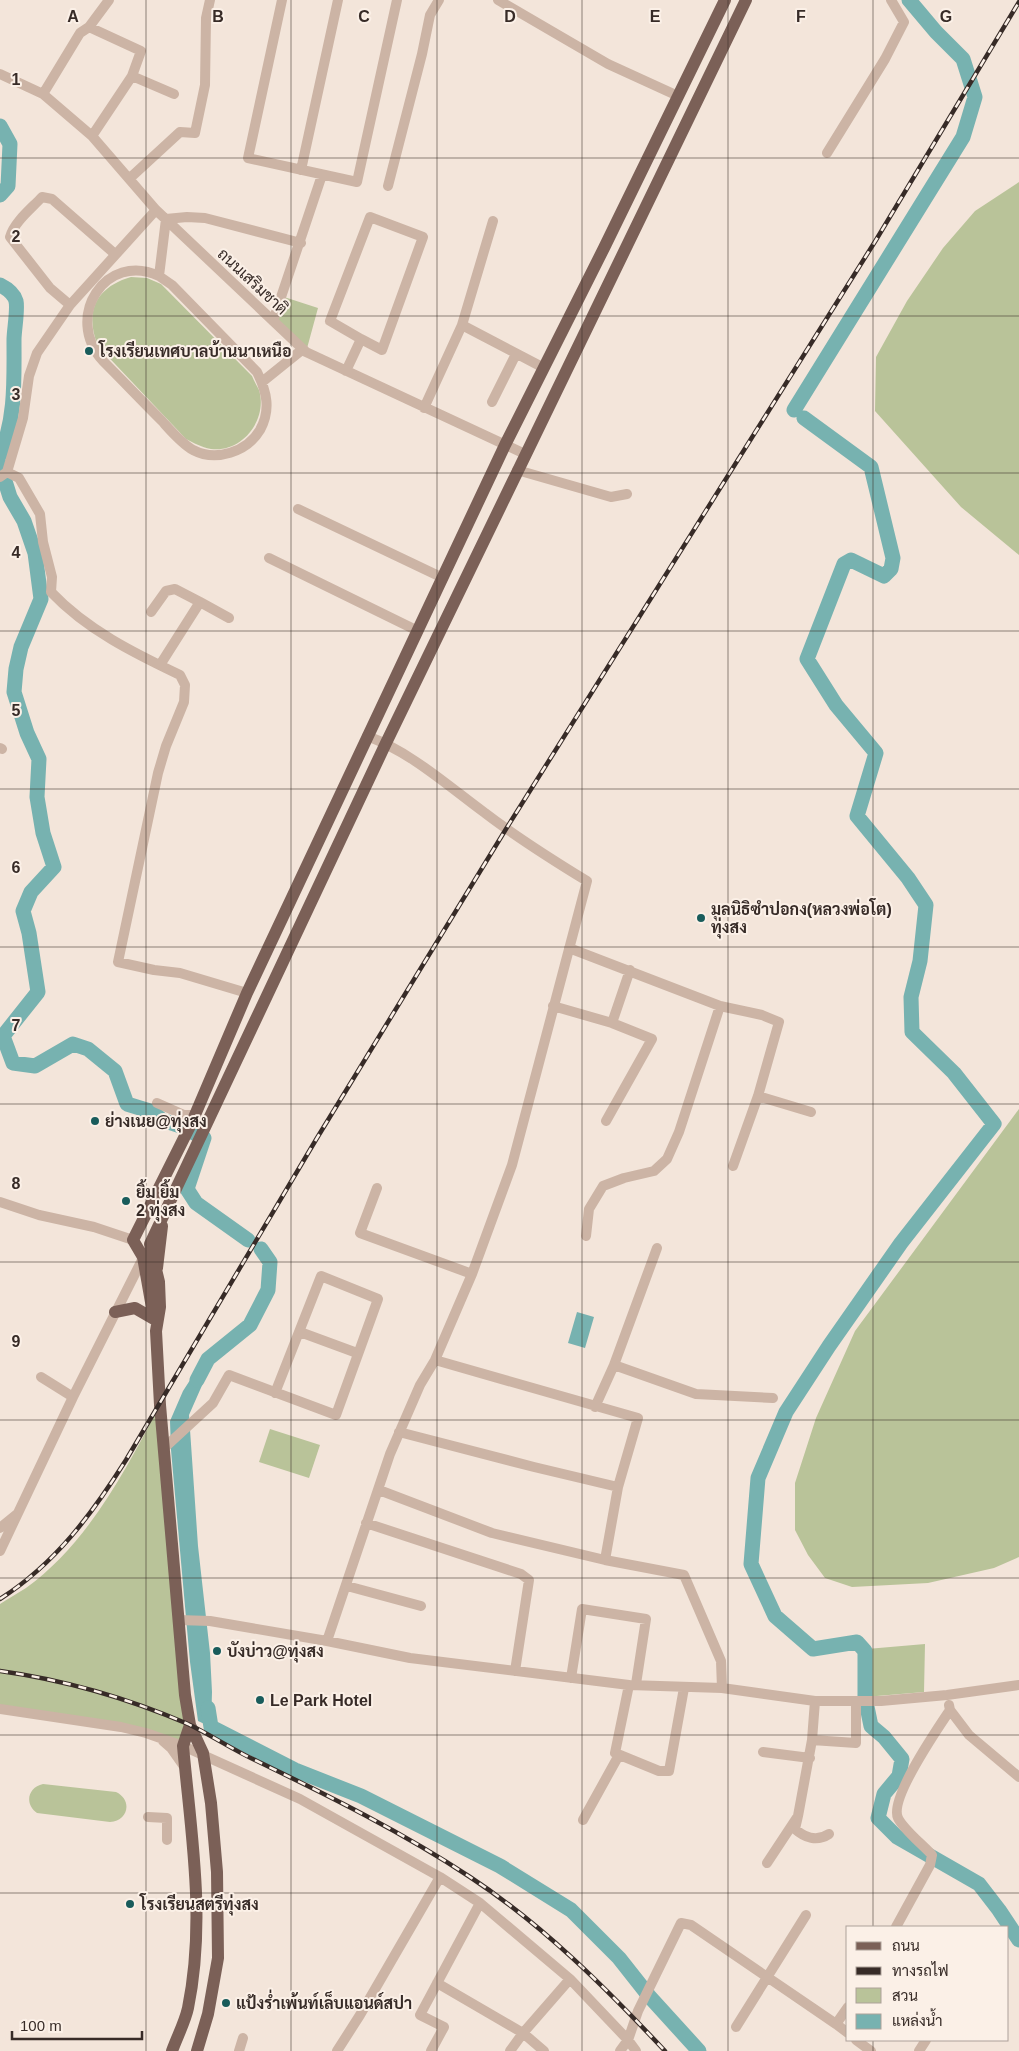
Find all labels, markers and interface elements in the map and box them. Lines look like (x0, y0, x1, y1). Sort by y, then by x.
text: A (67, 8, 79, 25)
text: B (212, 8, 224, 25)
text: C (358, 8, 370, 25)
text: D (504, 8, 516, 25)
text: E (650, 8, 661, 25)
text: F (796, 8, 806, 25)
text: G (940, 8, 952, 25)
text: 1 (12, 71, 21, 88)
text: 2 (12, 228, 21, 245)
street label: ถนนเสริมชาติ (214, 244, 292, 318)
place label: โรงเรียนเทศบาลบ้านนาเหนือ (98, 340, 292, 360)
marker: โรงเรียนเทศบาลบ้านนาเหนือ (83, 345, 95, 357)
text: 3 (12, 386, 21, 403)
text: 4 (12, 544, 21, 561)
text: 5 (12, 702, 21, 719)
text: 6 (12, 859, 21, 876)
place label: มูลนิธิซำปอกง(หลวงพ่อโต) ทุ่งสง (711, 898, 892, 939)
marker: มูลนิธิซำปอกง(หลวงพ่อโต) ทุ่งสง (695, 912, 707, 924)
text: 7 (12, 1017, 21, 1034)
place label: ย่างเนย@ทุ่งสง (105, 1111, 207, 1133)
marker: ย่างเนย@ทุ่งสง (89, 1115, 101, 1127)
text: 8 (12, 1175, 21, 1192)
place label: ยิ้ม ยิ้ม 2 ทุ่งสง (136, 1179, 185, 1222)
marker: ยิ้ม ยิ้ม 2 ทุ่งสง (120, 1195, 132, 1207)
text: 9 (12, 1333, 21, 1350)
place label: บังบ่าว@ทุ่งสง (227, 1641, 324, 1663)
marker: บังบ่าว@ทุ่งสง (211, 1645, 223, 1657)
place label: Le Park Hotel (270, 1692, 372, 1709)
marker: Le Park Hotel (254, 1694, 266, 1706)
place label: โรงเรียนสตรีทุ่งสง (139, 1893, 259, 1916)
marker: โรงเรียนสตรีทุ่งสง (124, 1898, 136, 1910)
legend (846, 1926, 1009, 2041)
text: ถนน (892, 1937, 920, 1954)
text: ทางรถไฟ (892, 1961, 949, 1979)
text: สวน (892, 1987, 918, 2004)
place label: แป้งร่ำเพ้นท์เล็บแอนด์สปา (236, 1989, 412, 2012)
marker: แป้งร่ำเพ้นท์เล็บแอนด์สปา (220, 1997, 232, 2009)
scale bar (12, 2008, 142, 2040)
text: แหล่งน้ำ (892, 2008, 943, 2029)
text: 100 m (20, 2017, 62, 2034)

